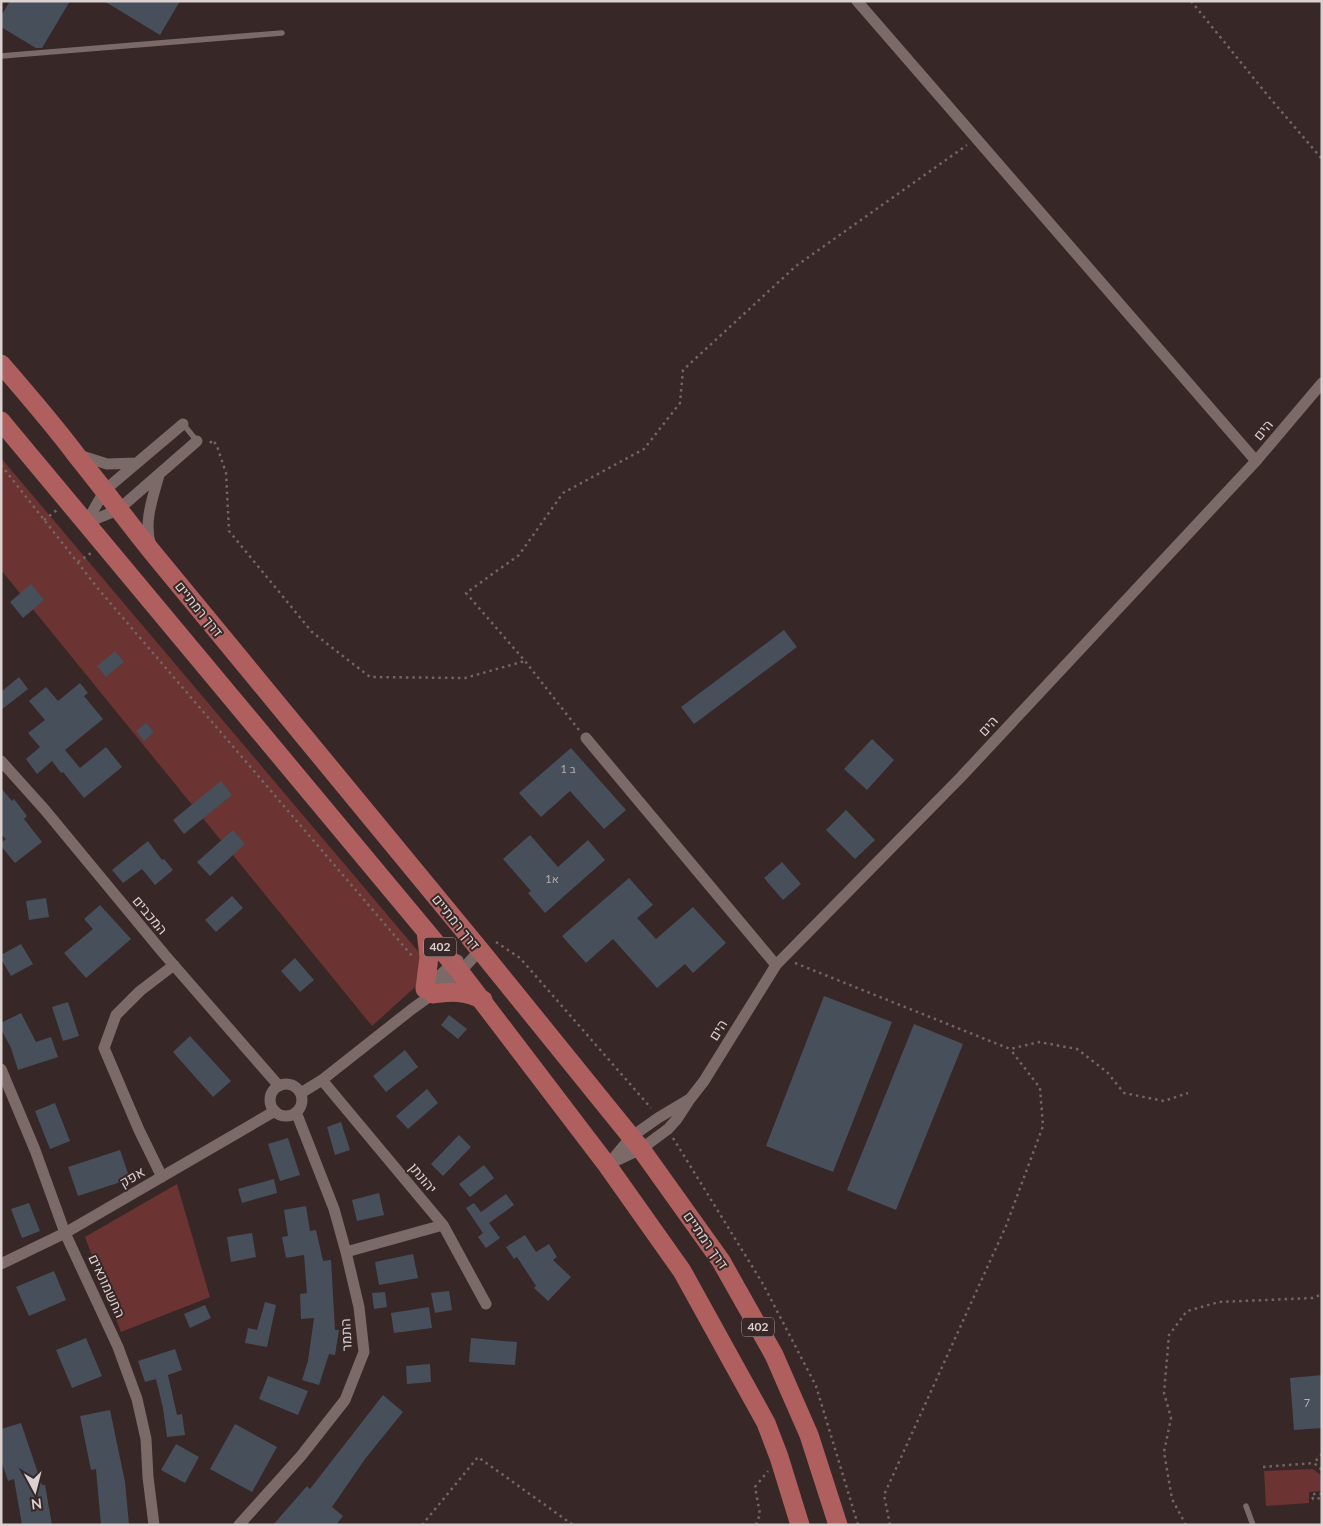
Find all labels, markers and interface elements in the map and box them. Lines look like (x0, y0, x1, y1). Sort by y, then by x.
street label: הים (1249, 416, 1276, 443)
street label: דרך רמתיים (172, 577, 227, 640)
street label: הים (974, 712, 1001, 739)
house number: 1 ב (561, 762, 576, 775)
house number: 1א (545, 872, 559, 885)
street label: דרך רמתיים (429, 890, 484, 953)
street label: המכבים (129, 892, 171, 937)
road number: 402 (424, 938, 456, 956)
street label: הים (705, 1016, 730, 1043)
street label: יהונתן (406, 1159, 441, 1196)
street label: אפק (116, 1163, 147, 1191)
street label: דרך רמתיים (680, 1208, 732, 1272)
street label: החשמונאים (85, 1251, 130, 1320)
street label: התמר (336, 1318, 355, 1352)
road number: 402 (742, 1318, 774, 1336)
house number: 7 (1304, 1396, 1310, 1409)
north arrow (10, 1466, 60, 1516)
text: N (30, 1495, 43, 1513)

